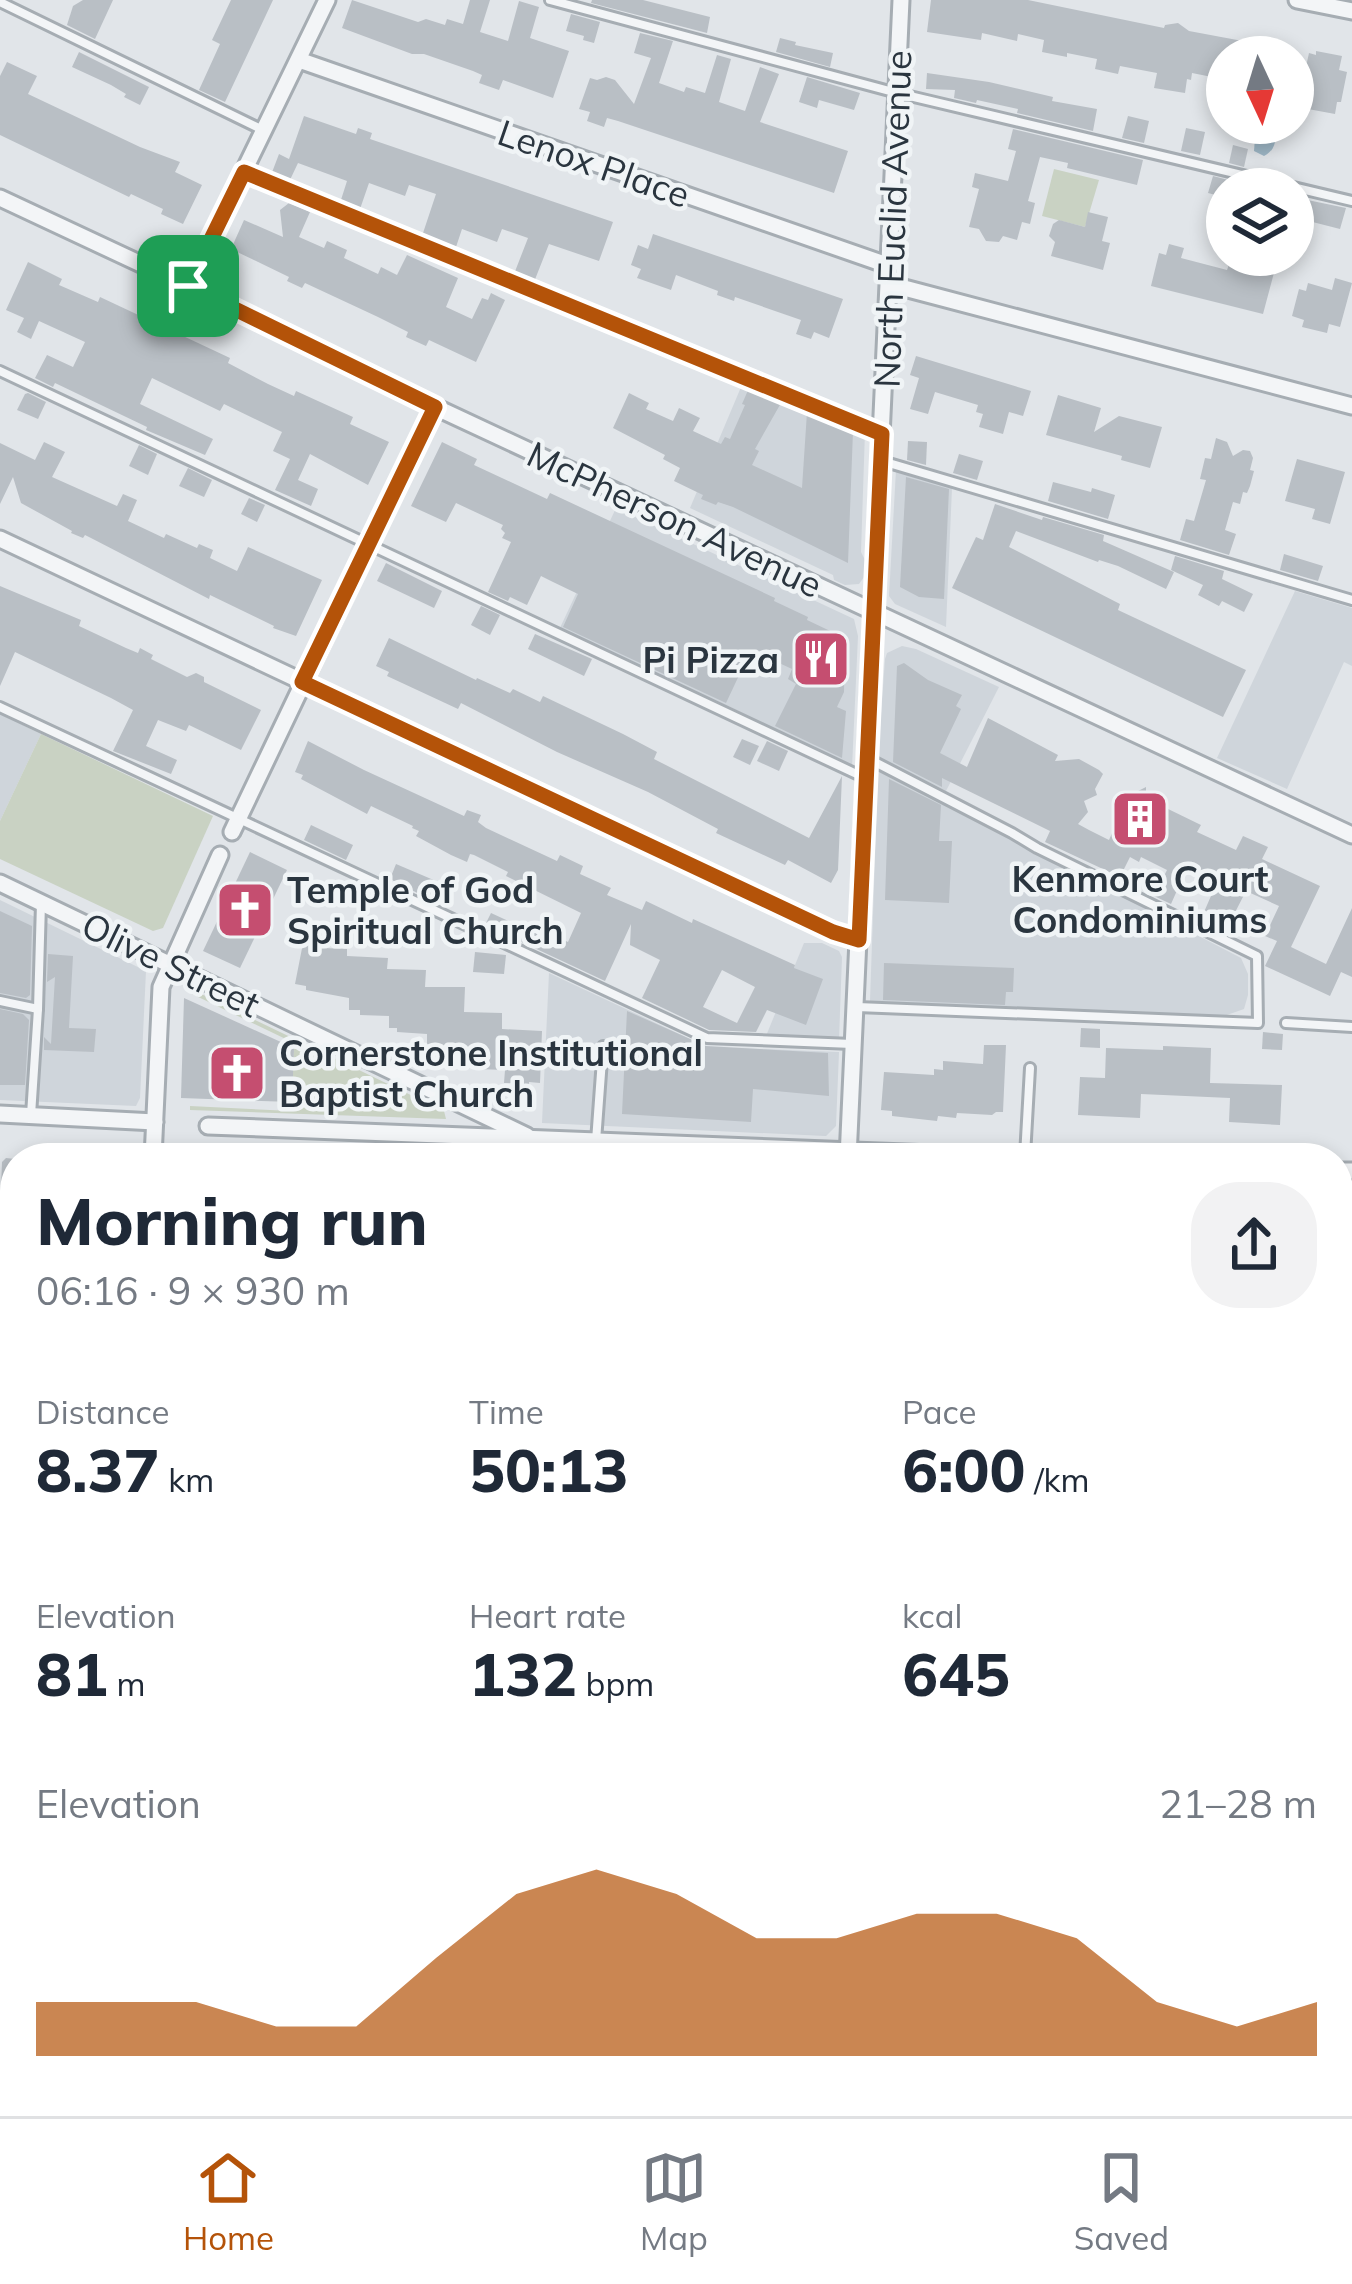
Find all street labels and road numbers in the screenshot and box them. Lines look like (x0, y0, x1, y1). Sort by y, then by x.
street label: North Euclid Avenue (864, 49, 920, 389)
street label: Lenox Place (492, 109, 696, 217)
street label: McPherson Avenue (520, 431, 830, 607)
street label: Olive Street (75, 902, 267, 1026)

